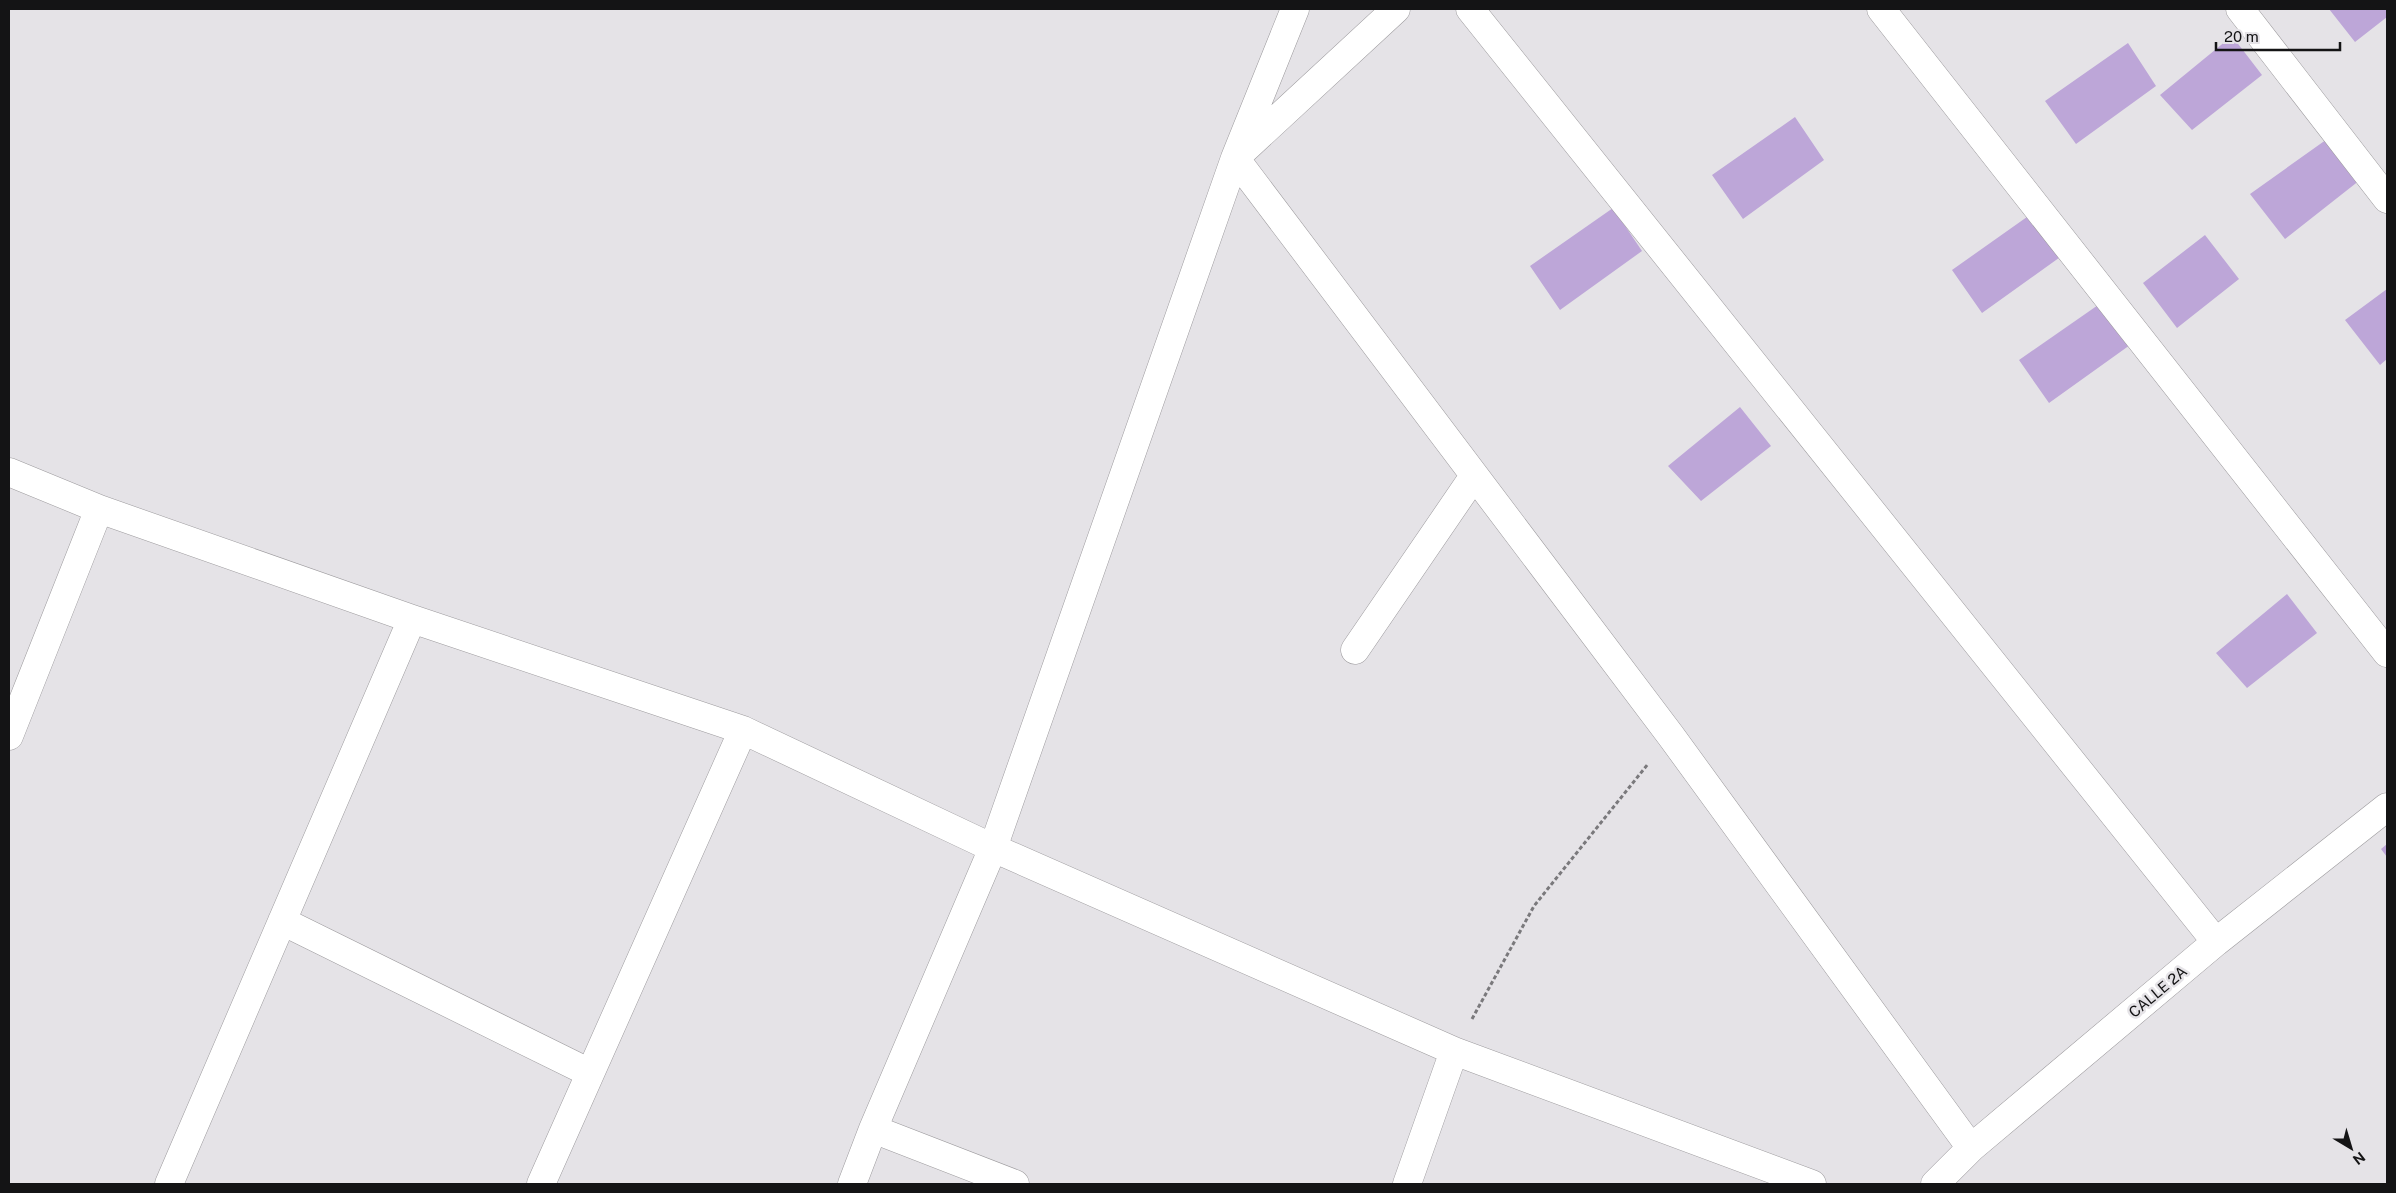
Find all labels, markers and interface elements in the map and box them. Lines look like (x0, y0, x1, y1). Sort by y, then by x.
scale bar (2216, 20, 2340, 52)
text: 20 m (2224, 28, 2259, 45)
street label: CALLE 2A (2125, 962, 2190, 1021)
north arrow (2326, 1123, 2376, 1173)
text: N (2350, 1149, 2368, 1168)

